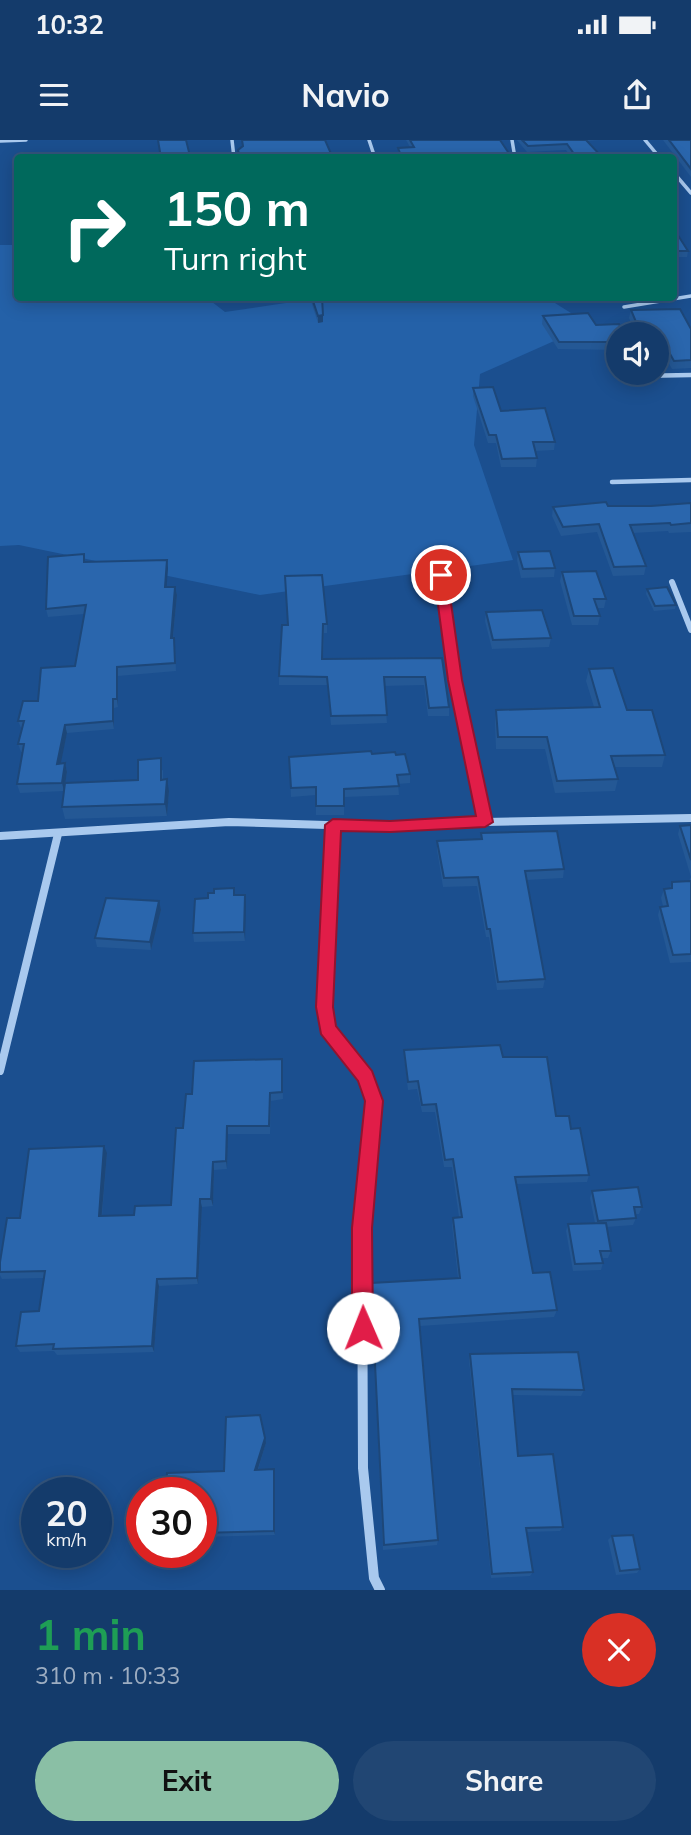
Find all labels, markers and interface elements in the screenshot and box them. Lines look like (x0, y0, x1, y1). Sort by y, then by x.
text: 10:32 (35, 8, 104, 41)
text: Navio (301, 75, 390, 115)
icon: menu (35, 76, 73, 114)
icon: share (618, 76, 656, 114)
text: 150 m (164, 177, 310, 238)
icon: right (49, 182, 140, 273)
text: Turn right (164, 238, 307, 278)
map controls (606, 322, 669, 385)
button: sound (606, 322, 669, 385)
pin (411, 545, 471, 605)
icon: arrive (422, 556, 460, 594)
position arrow (326, 1291, 400, 1365)
speed limit sign: 30 (126, 1477, 217, 1568)
text: 20 (45, 1491, 88, 1535)
text: km/h (46, 1528, 87, 1551)
text: 1 min (35, 1608, 146, 1661)
button: close (582, 1613, 656, 1687)
text: 310 m · 10:33 (35, 1661, 180, 1690)
button: Exit (35, 1741, 339, 1821)
button: Share (353, 1741, 656, 1821)

